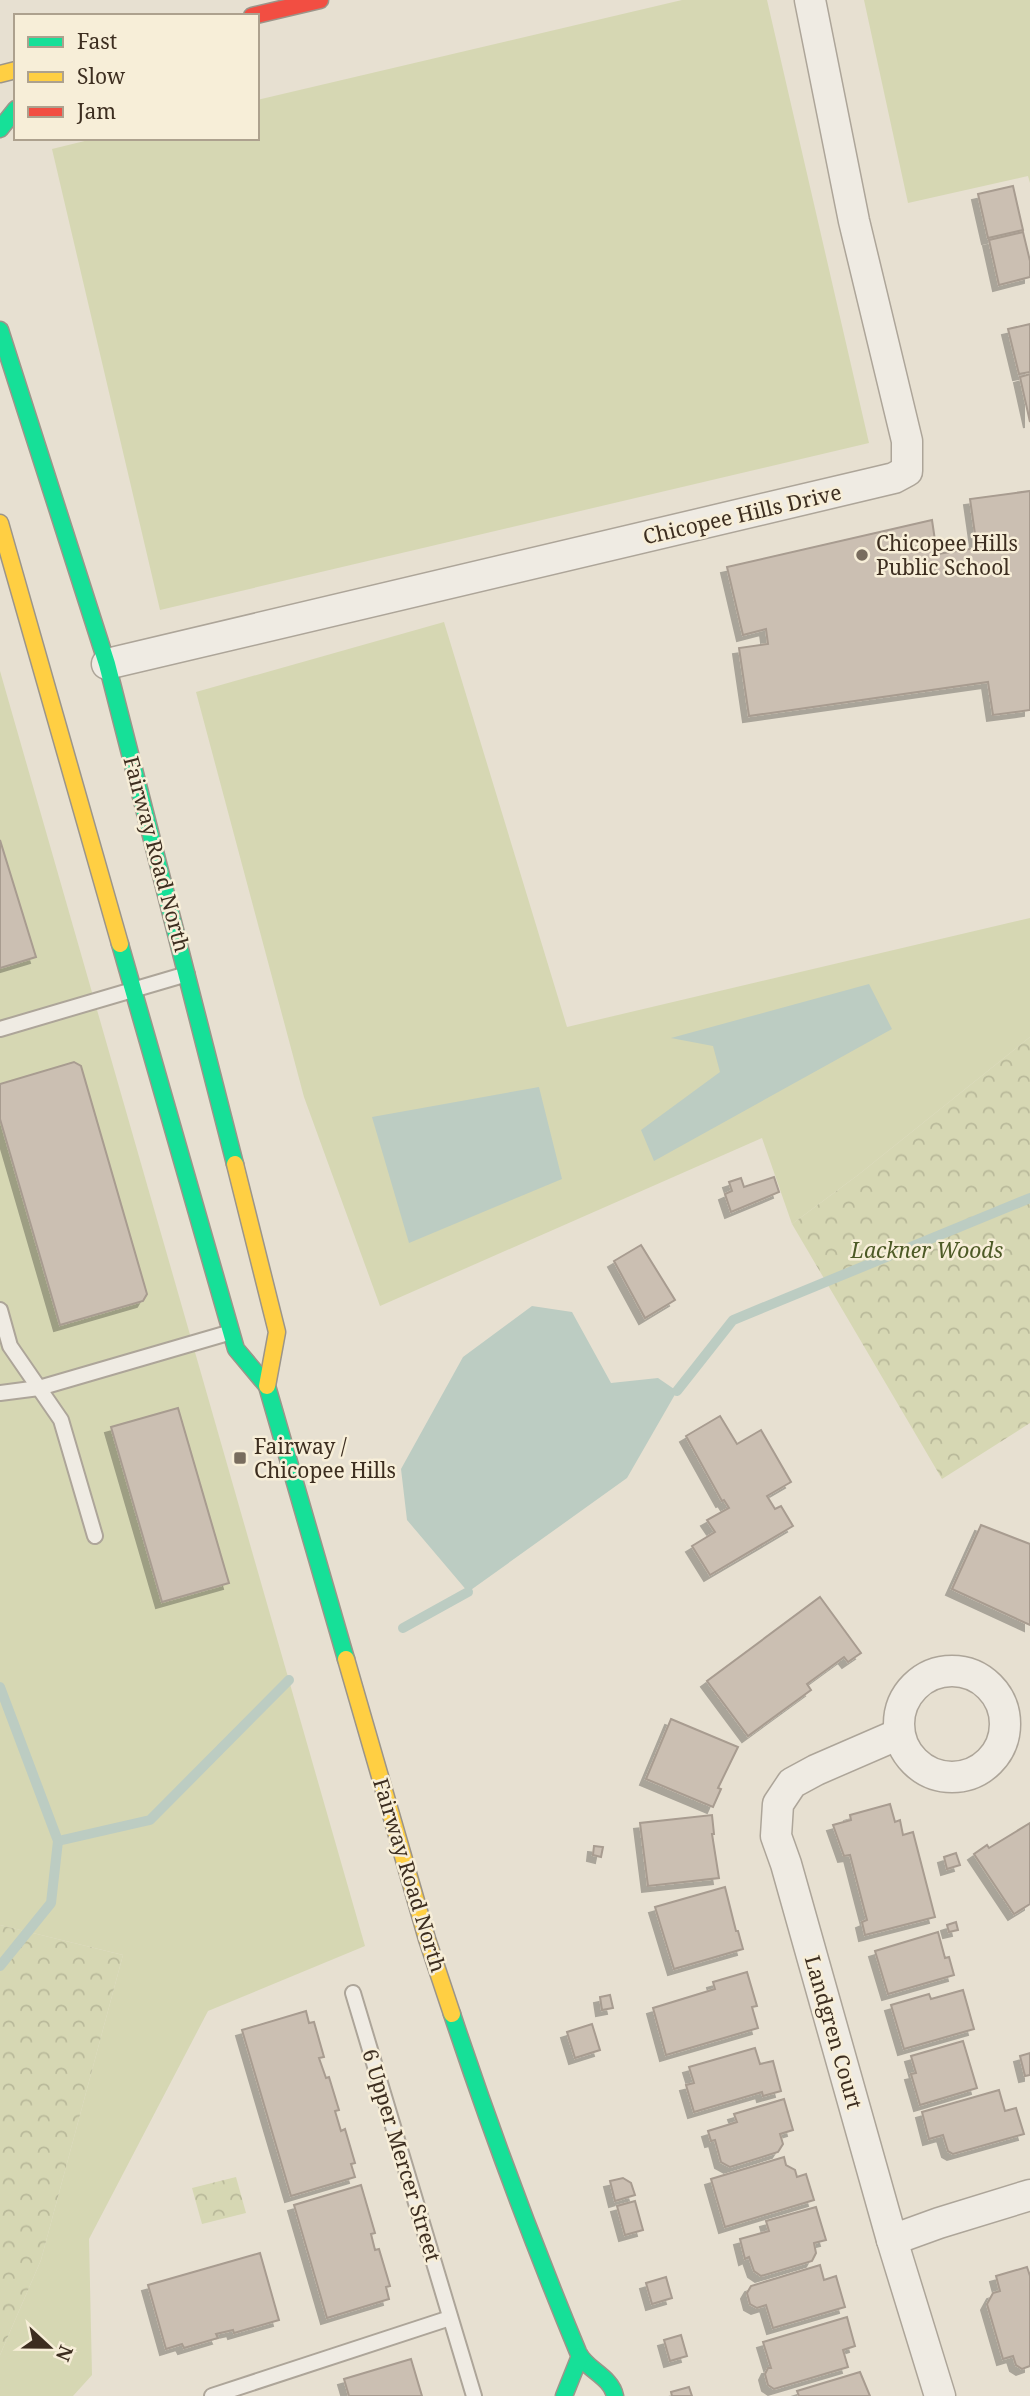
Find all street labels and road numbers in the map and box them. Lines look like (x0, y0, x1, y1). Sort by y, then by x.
street label: Chicopee Hills Drive (640, 478, 844, 550)
street label: Fairway Road North (117, 753, 197, 955)
street label: Fairway Road North (367, 1774, 453, 1976)
street label: Landgren Court (799, 1952, 869, 2112)
street label: 6 Upper Mercer Street (356, 2045, 448, 2265)

